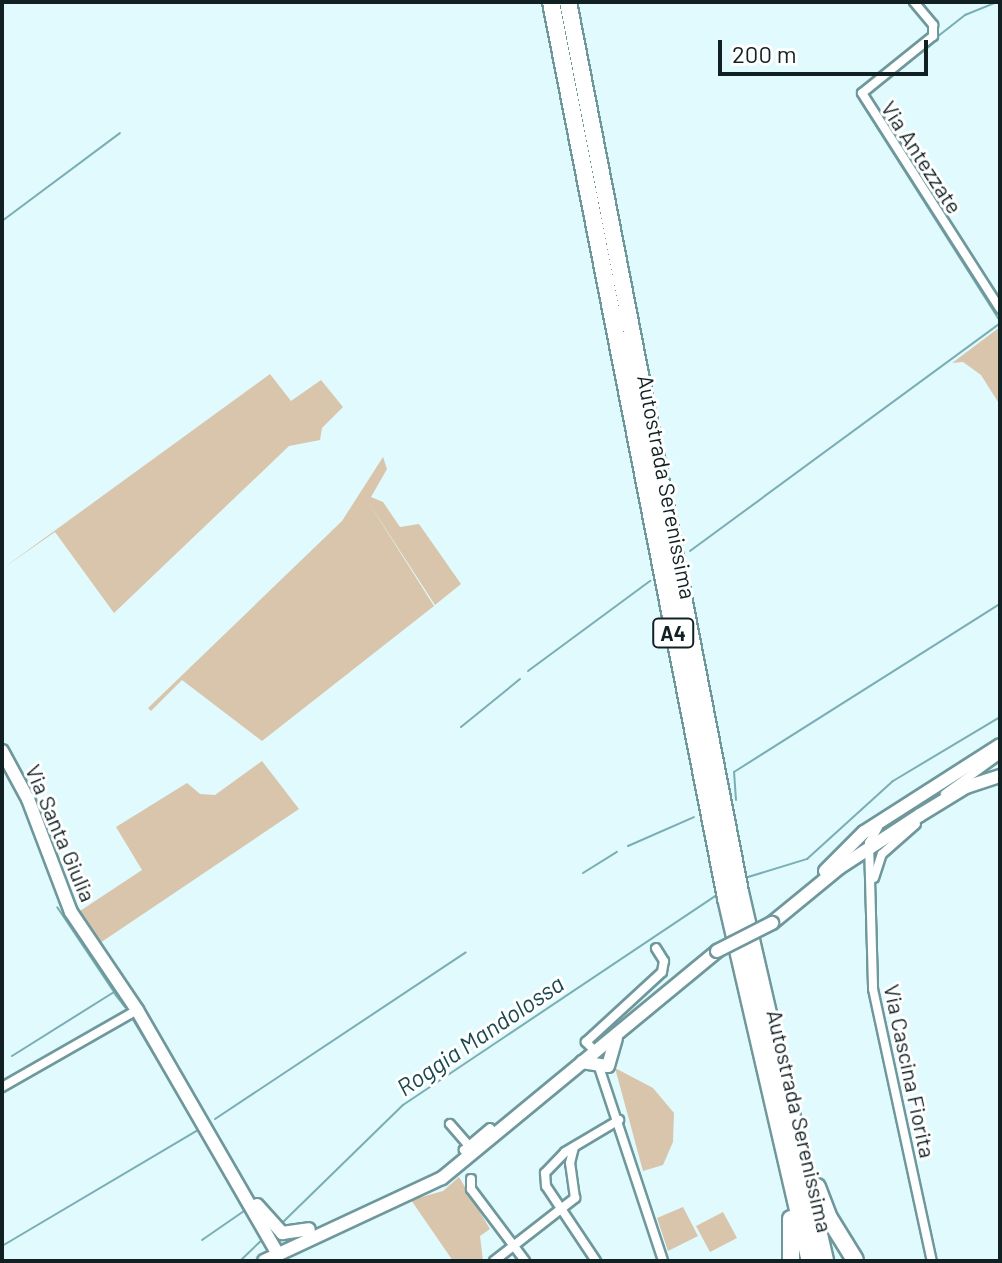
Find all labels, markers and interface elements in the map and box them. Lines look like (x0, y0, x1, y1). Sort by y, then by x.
scale bar (722, 24, 932, 74)
text: 200 m (732, 39, 797, 68)
street label: Via Antezzate (876, 96, 968, 218)
street label: Autostrada Serenissima (632, 373, 702, 601)
road number: A4 (651, 617, 695, 649)
street label: Via Santa Giulia (20, 760, 102, 906)
water label: Roggia Mandolossa (391, 969, 569, 1101)
street label: Via Cascina Fiorita (879, 982, 941, 1160)
street label: Autostrada Serenissima (762, 1007, 838, 1235)

